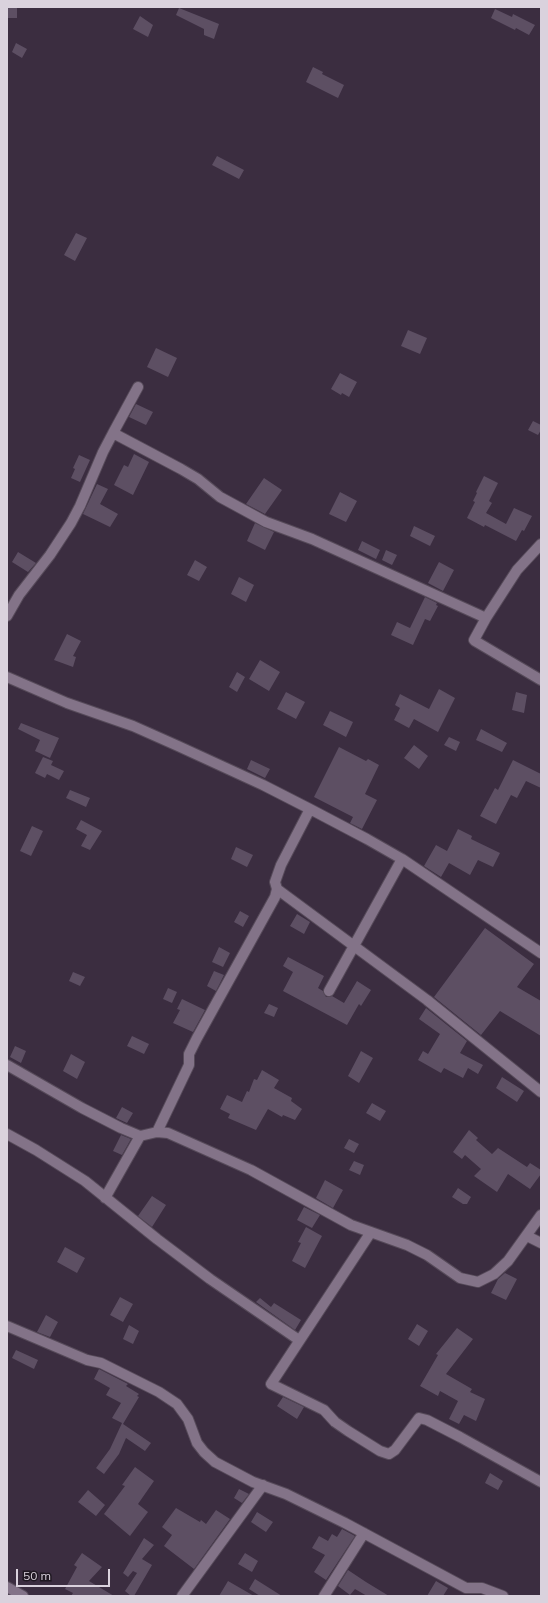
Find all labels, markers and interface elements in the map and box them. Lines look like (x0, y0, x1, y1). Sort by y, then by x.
scale bar (18, 1561, 112, 1587)
text: 50 m (23, 1568, 51, 1583)

